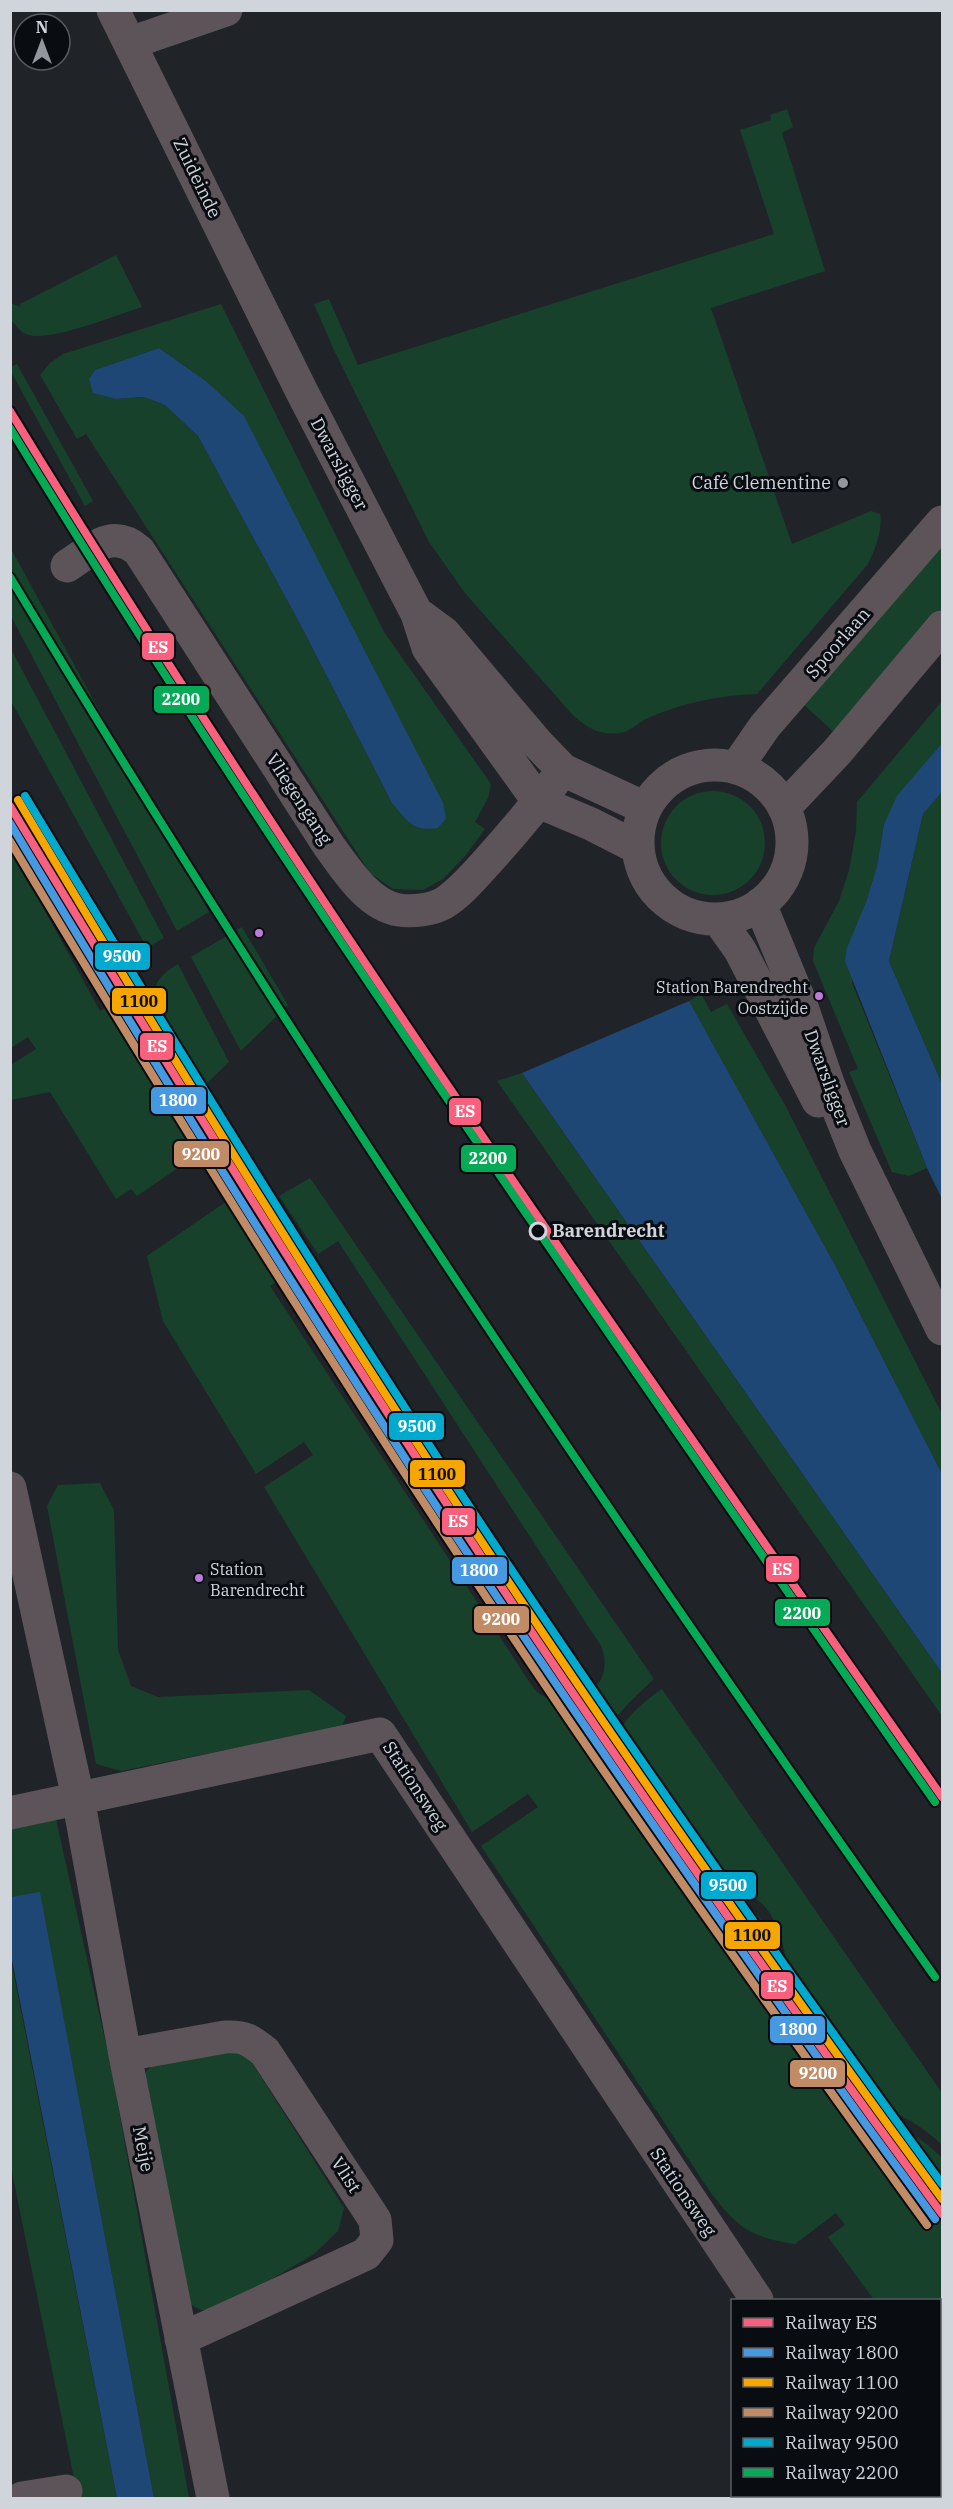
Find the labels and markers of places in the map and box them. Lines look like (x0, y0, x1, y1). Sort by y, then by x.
place label: Café Clementine (692, 471, 831, 494)
marker: Café Clementine (836, 476, 850, 490)
unlabelled marker (253, 927, 265, 939)
place label: Station Barendrecht Oostzijde (656, 977, 808, 1018)
marker: Station Barendrecht Oostzijde (813, 990, 825, 1002)
place label: Barendrecht (552, 1219, 665, 1242)
marker: Barendrecht (529, 1222, 547, 1240)
place label: Station Barendrecht (210, 1559, 305, 1600)
marker: Station Barendrecht (193, 1572, 205, 1584)

